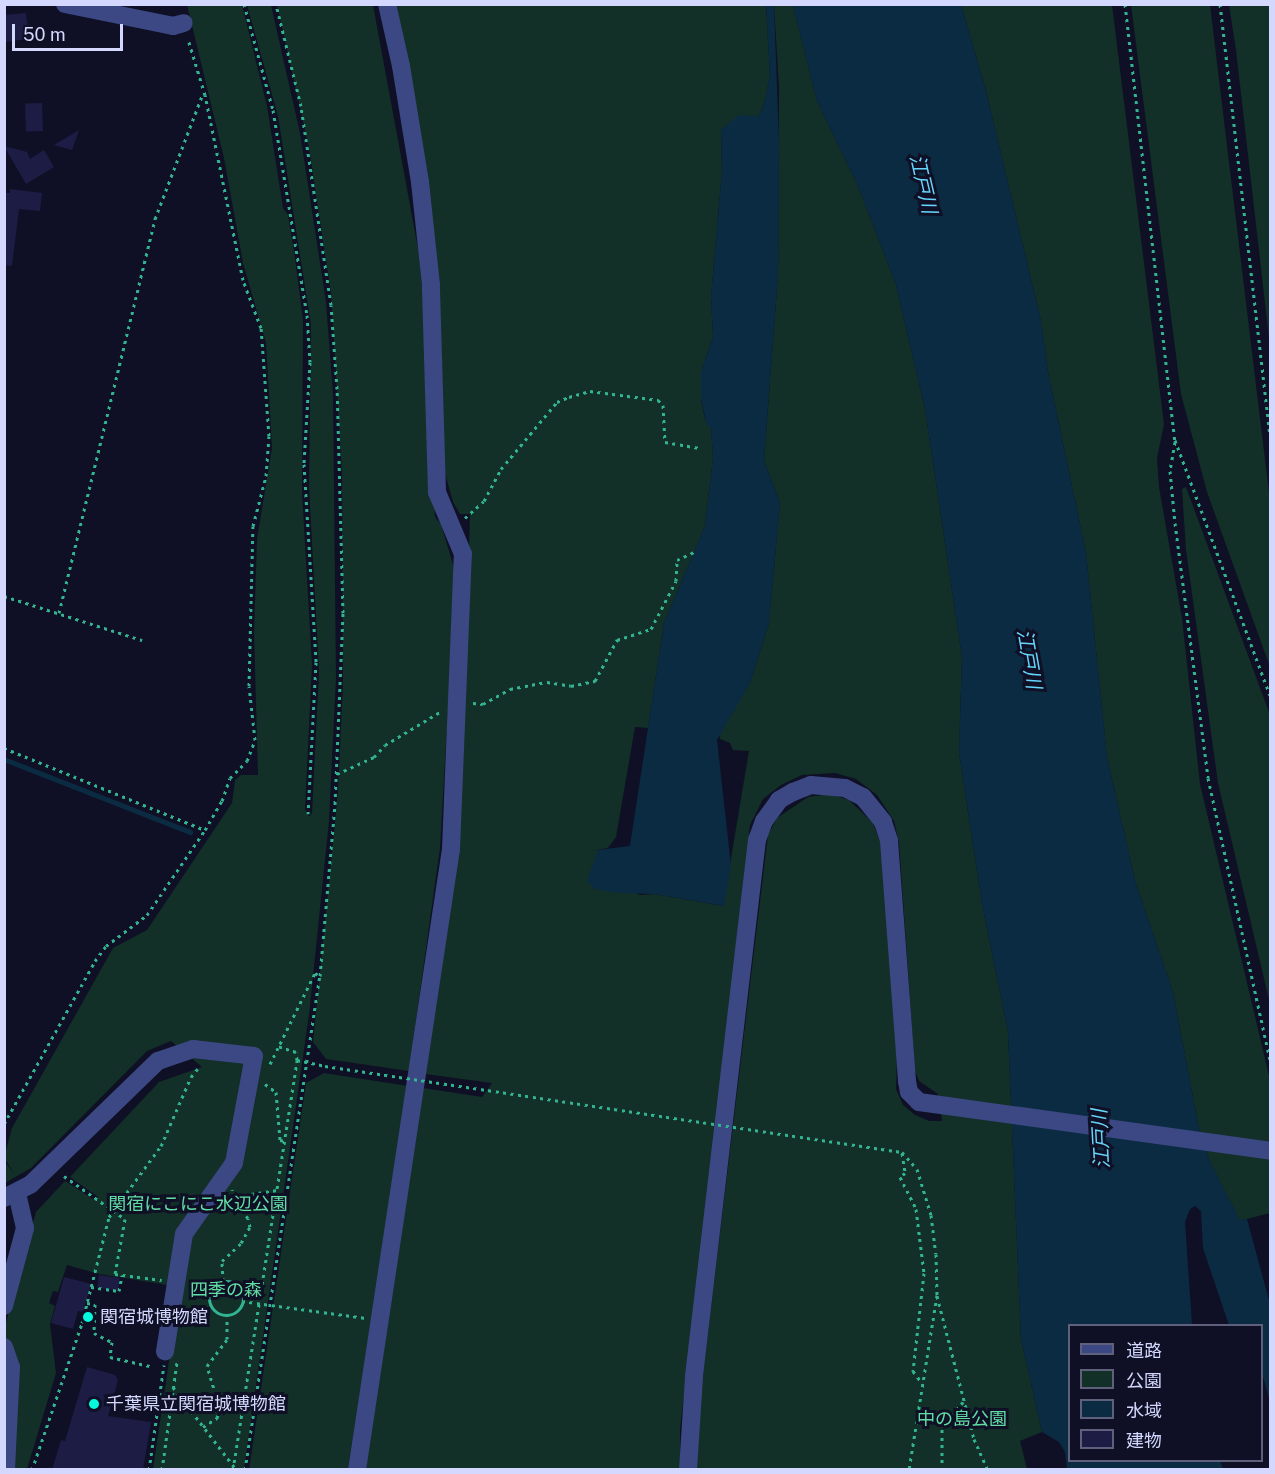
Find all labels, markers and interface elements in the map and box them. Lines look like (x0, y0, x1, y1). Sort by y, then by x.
scale bar (15, 12, 126, 50)
text: 50 m (23, 24, 66, 45)
water label: 江戸川 (905, 152, 941, 216)
water label: 江戸川 (1012, 627, 1046, 691)
water label: 江戸川 (1087, 1108, 1115, 1170)
park label: 関宿にこにこ水辺公園 (108, 1193, 288, 1215)
park label: 四季の森 (190, 1279, 262, 1301)
place label: 関宿城博物館 (100, 1306, 208, 1328)
marker: 関宿城博物館 (81, 1310, 95, 1324)
legend (1068, 1324, 1263, 1462)
text: 道路 (1126, 1340, 1162, 1361)
text: 公園 (1126, 1370, 1162, 1391)
place label: 千葉県立関宿城博物館 (106, 1393, 286, 1415)
marker: 千葉県立関宿城博物館 (87, 1397, 101, 1411)
text: 水域 (1126, 1400, 1162, 1421)
park label: 中の島公園 (917, 1408, 1007, 1430)
text: 建物 (1126, 1430, 1162, 1451)

